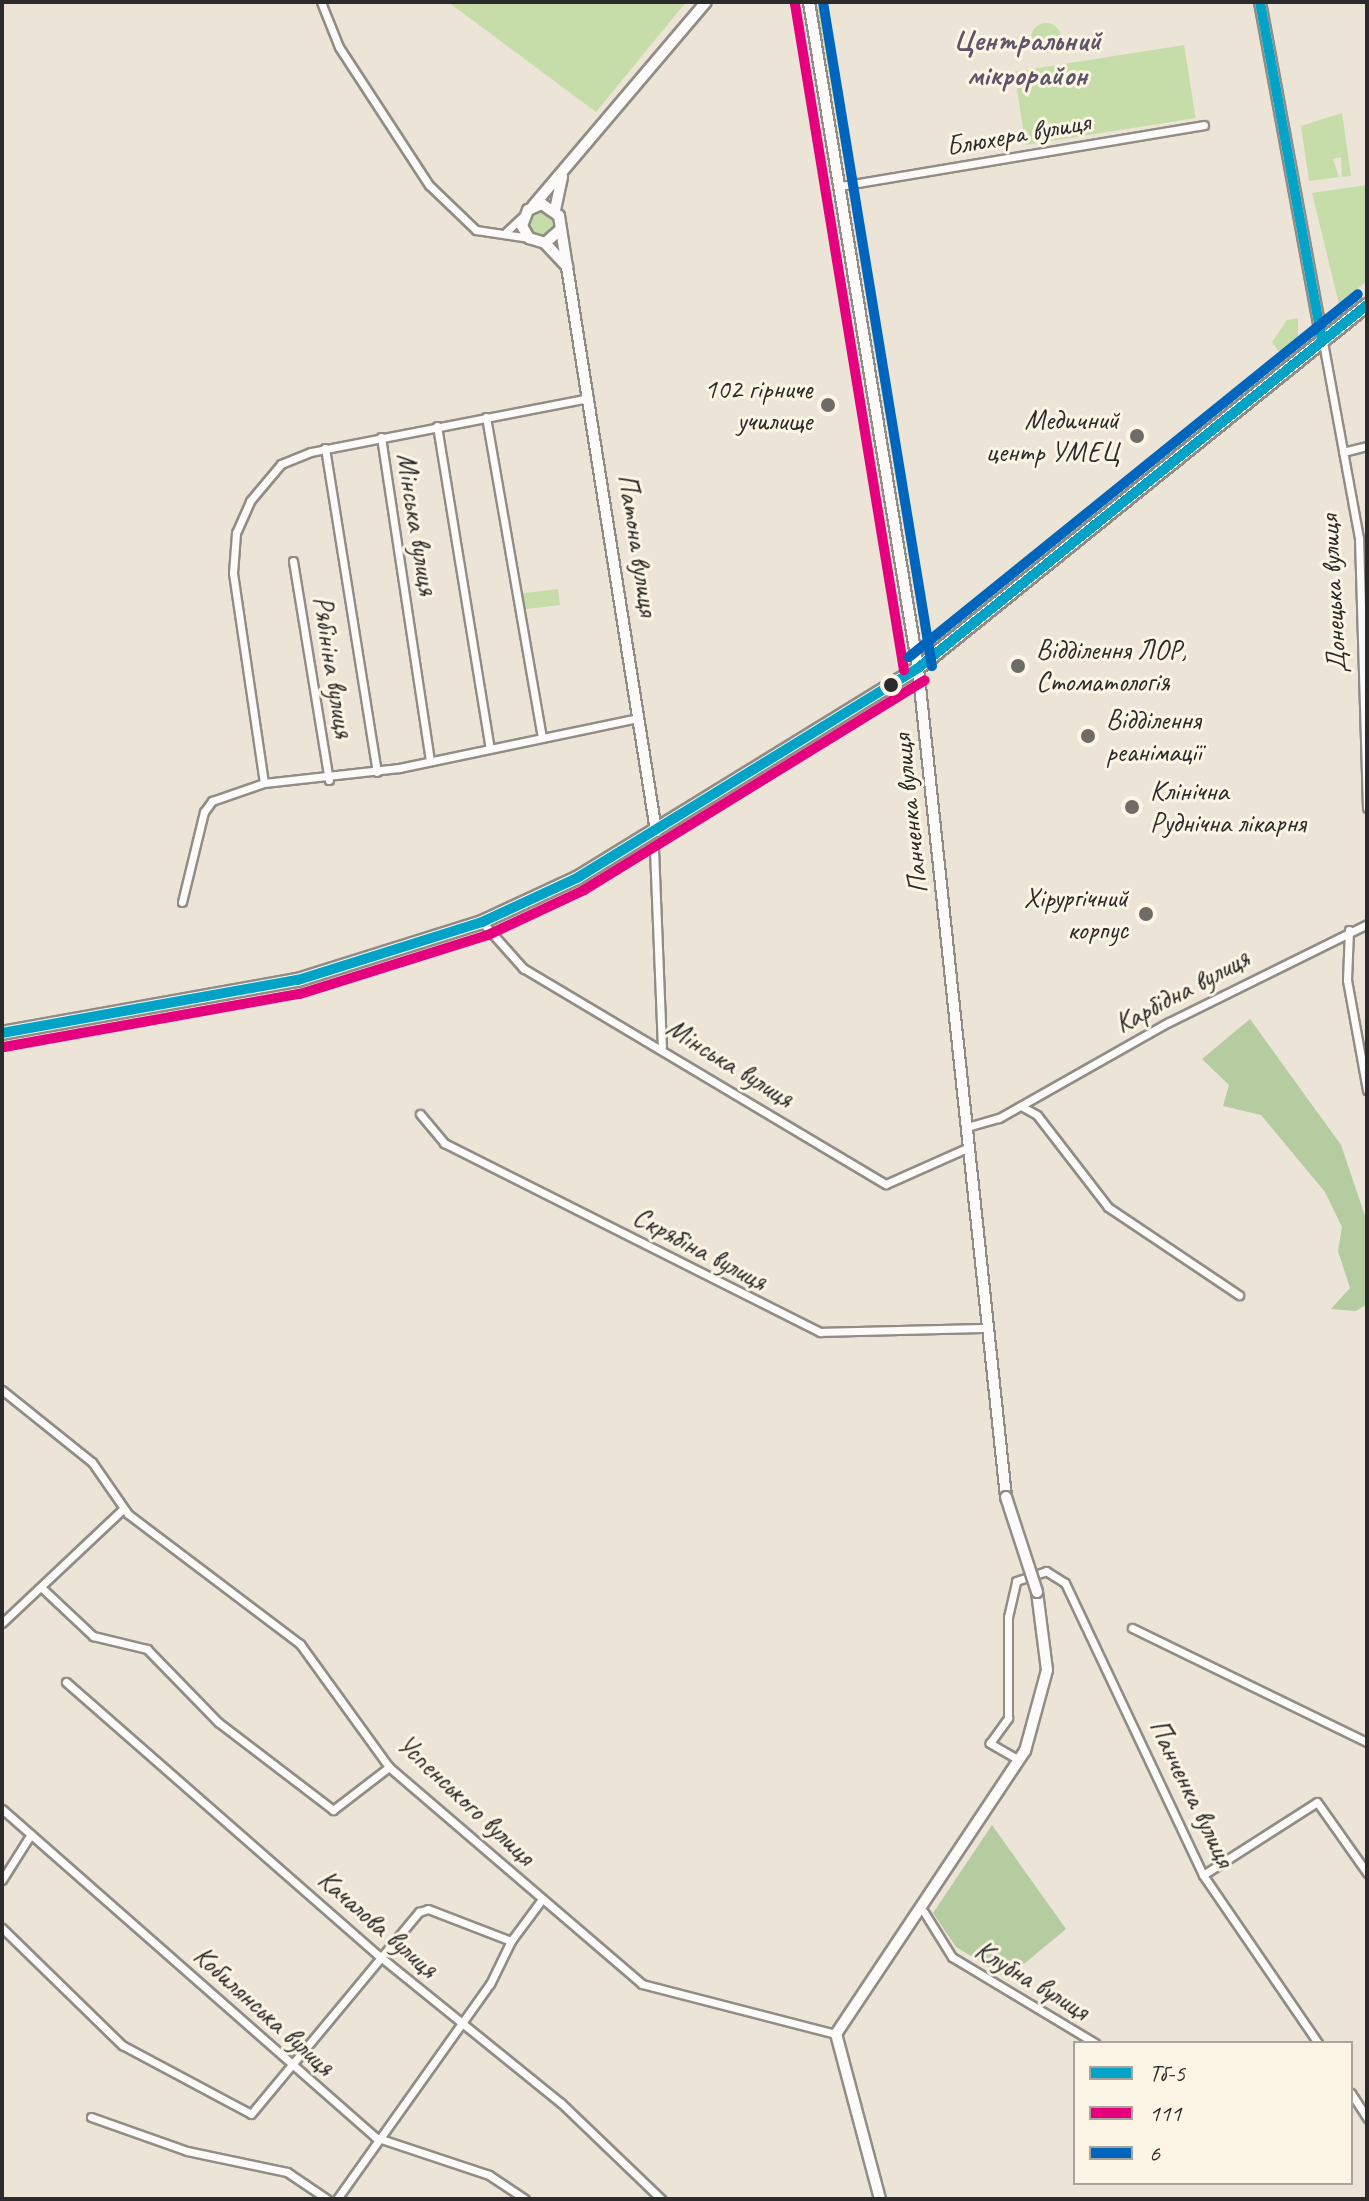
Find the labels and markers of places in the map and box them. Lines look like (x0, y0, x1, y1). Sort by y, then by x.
place label: 102 гірниче училище (704, 372, 812, 438)
marker: 102 гірниче училище (819, 396, 837, 414)
place label: Медичний центр УМЕЦ (986, 403, 1119, 469)
marker: Медичний центр УМЕЦ (1126, 425, 1148, 447)
place label: Відділення ЛОР, Стоматологія (1036, 633, 1187, 699)
marker: Відділення ЛОР, Стоматологія (1007, 655, 1029, 677)
unlabelled marker (883, 677, 899, 693)
place label: Відділення реанімації (1106, 703, 1201, 769)
marker: Відділення реанімації (1077, 725, 1099, 747)
place label: Клінічна Руднічна лікарня (1150, 774, 1306, 840)
marker: Клінічна Руднічна лікарня (1121, 796, 1143, 818)
place label: Хірургічний корпус (1024, 881, 1128, 947)
marker: Хірургічний корпус (1135, 903, 1157, 925)

